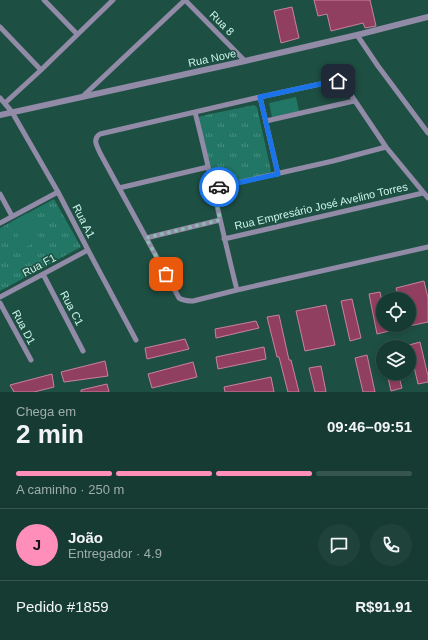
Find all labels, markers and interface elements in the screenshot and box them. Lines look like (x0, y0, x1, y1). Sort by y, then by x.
street label: Rua 8 (207, 8, 237, 38)
street label: Rua Nove (187, 47, 237, 69)
pin (321, 64, 355, 98)
icon: home (327, 70, 349, 92)
courier (199, 167, 239, 207)
icon: car (208, 176, 230, 198)
street label: Rua Empresário José Avelino Torres (233, 180, 409, 232)
street label: Rua A1 (70, 202, 98, 240)
street label: Rua F1 (20, 251, 58, 279)
pin (149, 257, 183, 291)
icon: bag (155, 263, 177, 285)
street label: Rua C1 (58, 289, 86, 327)
map controls (376, 292, 416, 380)
button: locate (376, 292, 416, 332)
street label: Rua D1 (10, 308, 38, 346)
button: layers (376, 340, 416, 380)
text: Chega em (16, 404, 76, 419)
text: 09:46–09:51 (327, 418, 412, 435)
text: 2 min (16, 419, 84, 449)
text: A caminho · 250 m (16, 482, 124, 497)
button: chat (318, 524, 360, 566)
button: phone (370, 524, 412, 566)
text: João (68, 529, 103, 546)
text: J (33, 536, 41, 553)
text: Entregador · 4.9 (68, 546, 162, 561)
text: Pedido #1859 (16, 598, 109, 615)
text: R$91.91 (355, 598, 412, 615)

